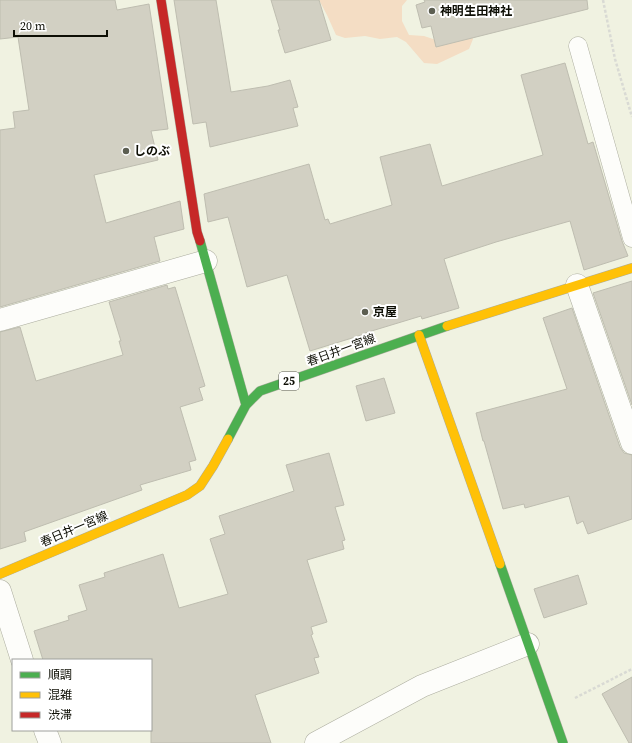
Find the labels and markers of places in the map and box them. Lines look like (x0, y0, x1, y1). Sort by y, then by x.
place label: 神明生田神社 (440, 3, 512, 19)
marker: 神明生田神社 (427, 6, 437, 16)
place label: しのぶ (134, 143, 170, 159)
marker: しのぶ (121, 146, 131, 156)
place label: 京屋 (373, 304, 397, 320)
marker: 京屋 (360, 307, 370, 317)

